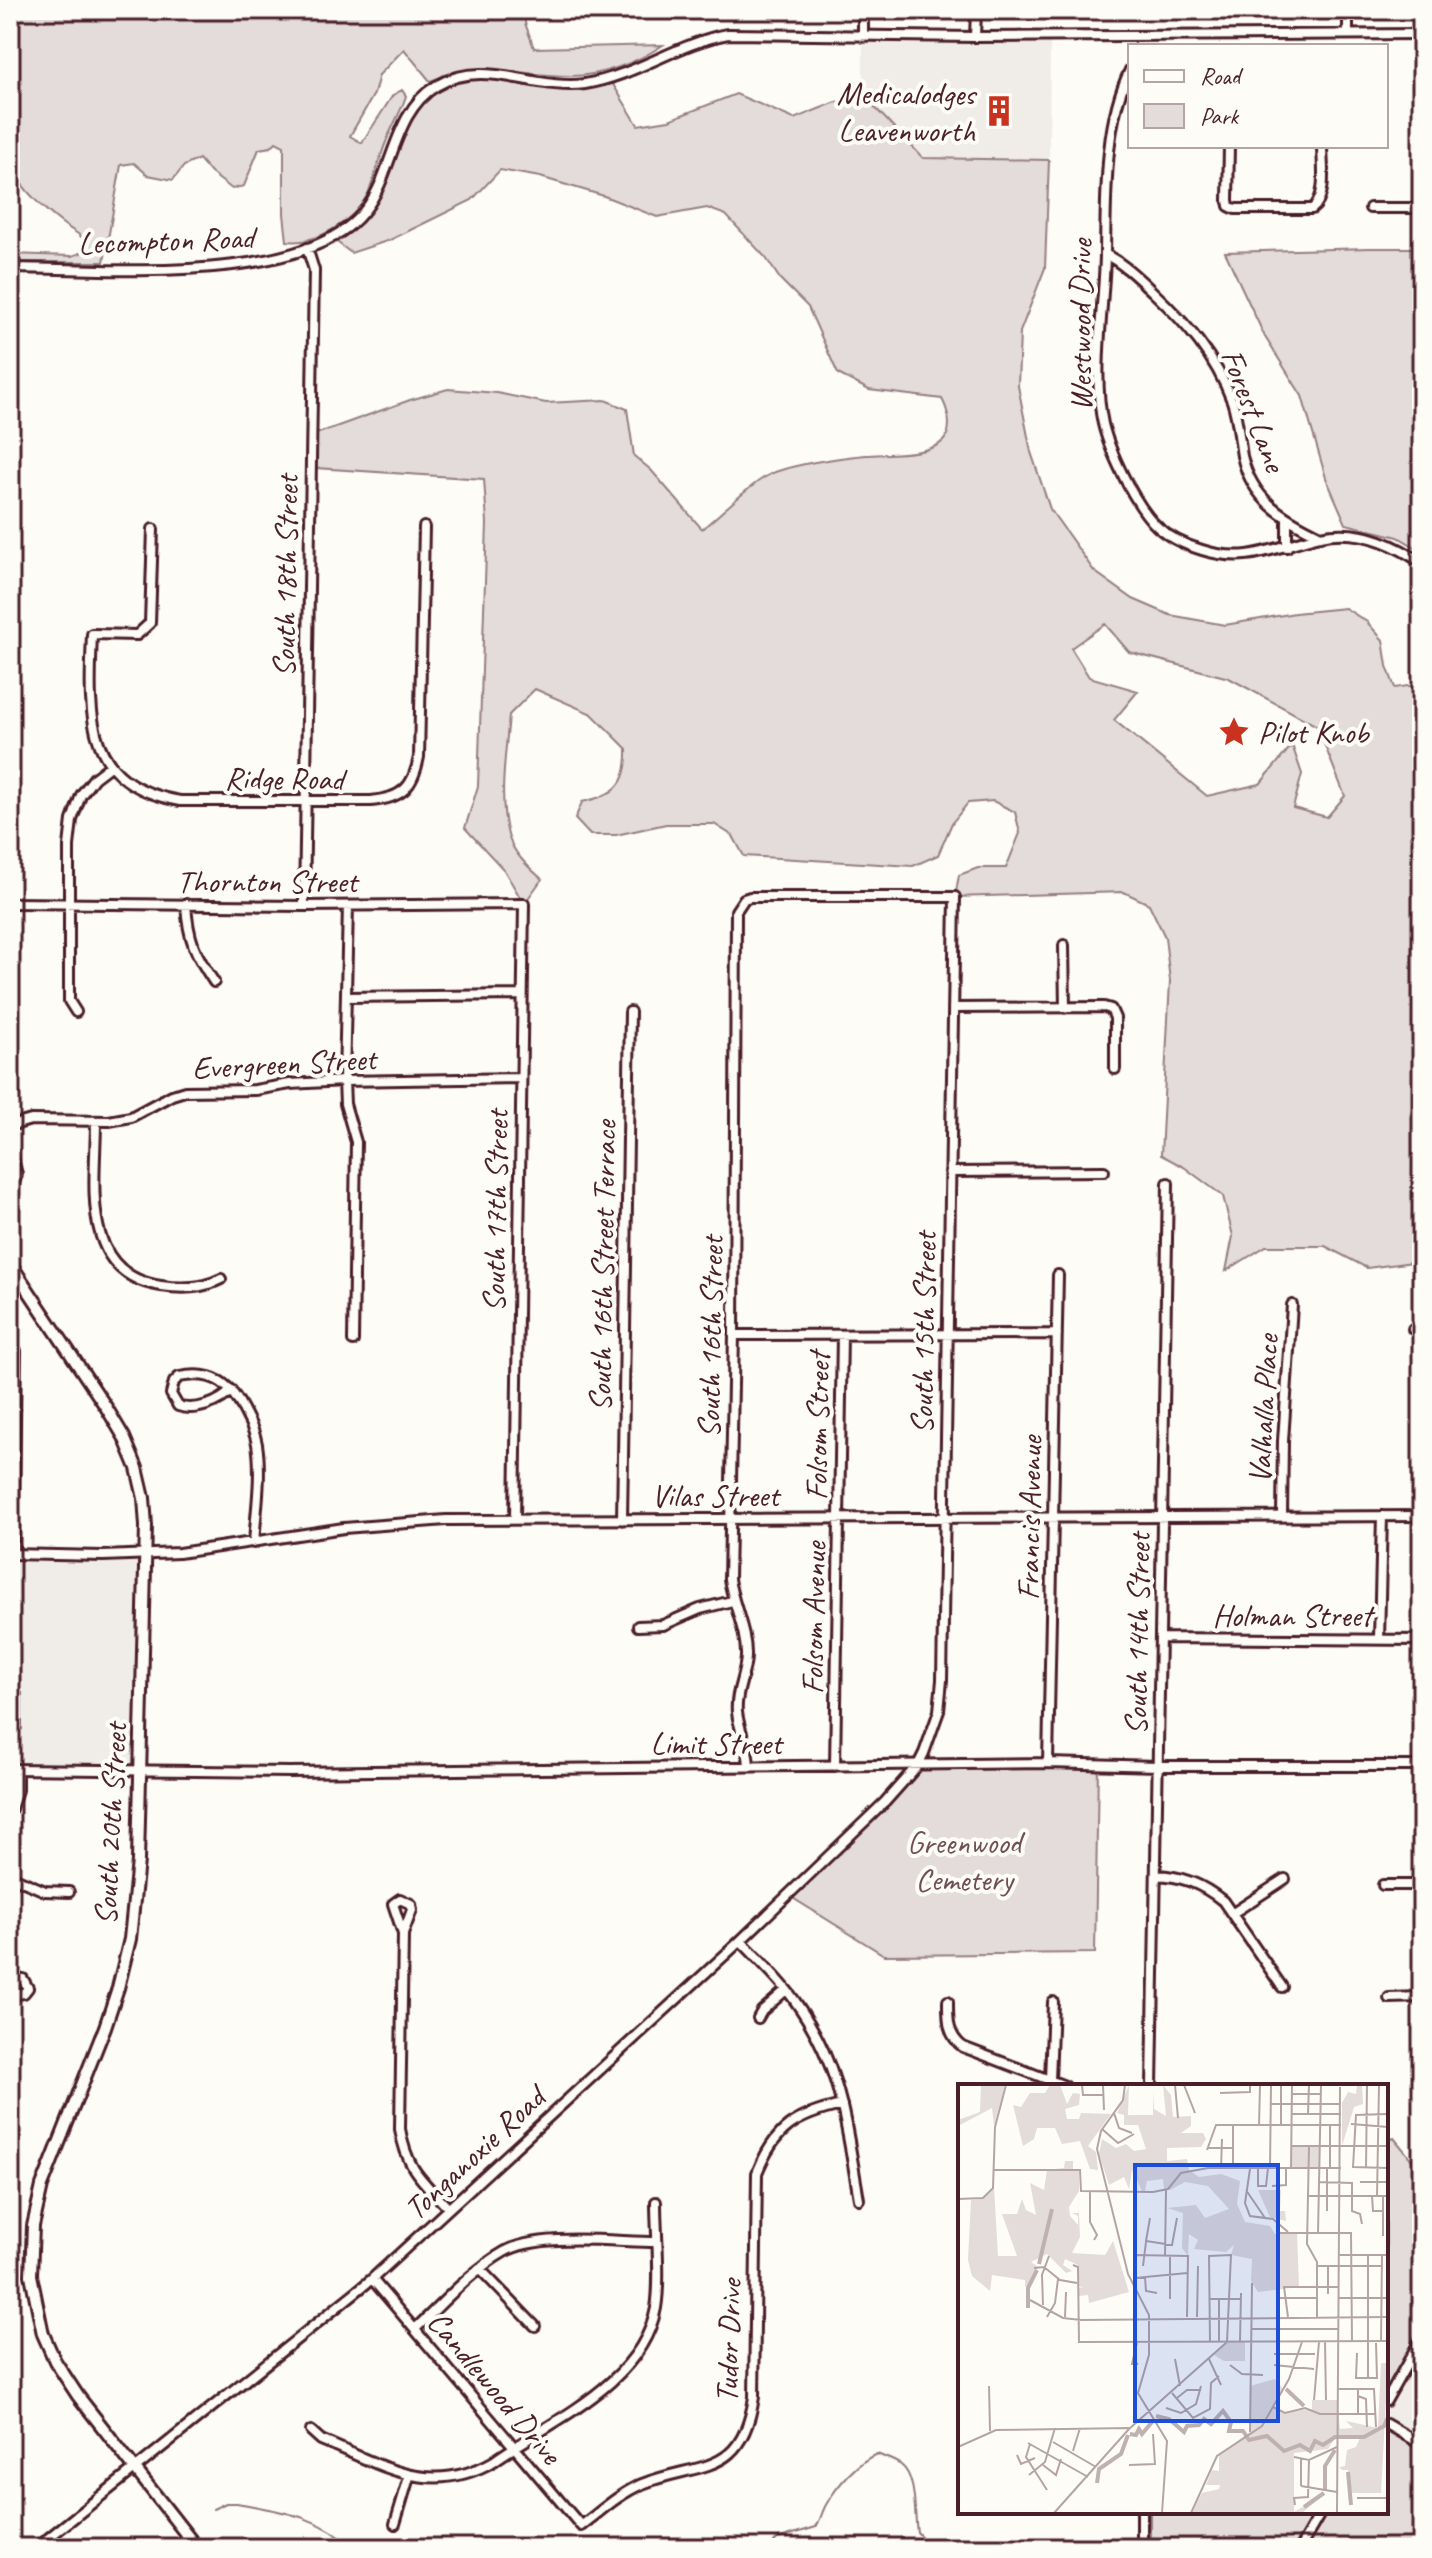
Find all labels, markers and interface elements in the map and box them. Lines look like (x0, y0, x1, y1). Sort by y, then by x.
legend (1128, 44, 1388, 148)
text: Road (1200, 61, 1244, 91)
place label: Medicalodges Leavenworth (837, 73, 978, 151)
building icon: Medicalodges Leavenworth (982, 94, 1016, 128)
text: Park (1200, 101, 1240, 131)
street label: Lecompton Road (77, 217, 259, 264)
street label: Westwood Drive (1060, 237, 1101, 411)
street label: Forest Lane (1211, 343, 1297, 480)
street label: South 18th Street (263, 471, 308, 677)
place label: Pilot Knob (1258, 712, 1370, 753)
place icon: Pilot Knob (1217, 715, 1251, 749)
street label: Ridge Road (224, 758, 348, 799)
street label: Thornton Street (177, 861, 361, 902)
street label: Evergreen Street (191, 1038, 380, 1089)
street label: South 17th Street (473, 1106, 518, 1312)
street label: South 16th Street Terrace (579, 1117, 626, 1412)
street label: South 15th Street (901, 1228, 946, 1434)
street label: South 16th Street (688, 1232, 733, 1438)
street label: Valhalla Place (1239, 1331, 1288, 1485)
street label: Folsom Street (796, 1347, 839, 1500)
street label: Francis Avenue (1008, 1433, 1051, 1600)
street label: Vilas Street (651, 1475, 782, 1516)
street label: South 14th Street (1115, 1529, 1160, 1735)
street label: Folsom Avenue (792, 1539, 835, 1694)
street label: Holman Street (1213, 1595, 1376, 1636)
street label: South 20th Street (85, 1719, 136, 1926)
street label: Limit Street (650, 1723, 785, 1764)
park label: Greenwood Cemetery (907, 1822, 1025, 1900)
street label: Tonganoxie Road (395, 2075, 556, 2229)
inset map (958, 2084, 1388, 2514)
street label: Tudor Drive (706, 2276, 751, 2404)
street label: Candlewood Drive (418, 2302, 573, 2475)

